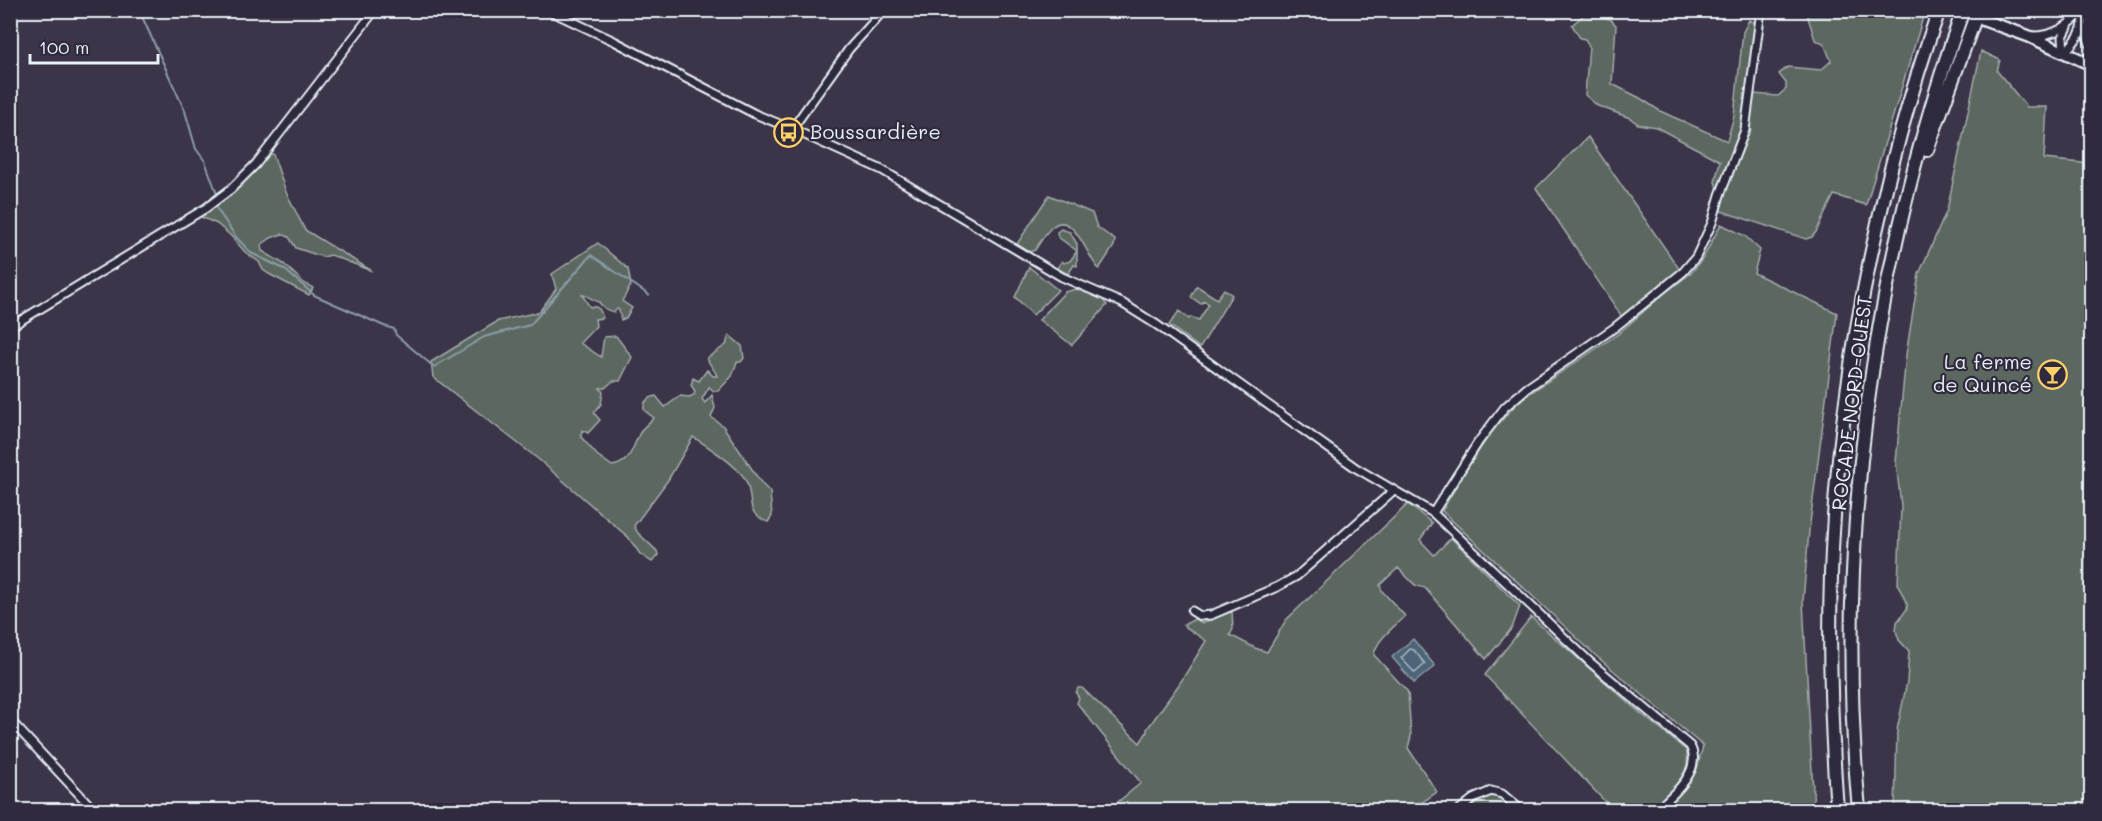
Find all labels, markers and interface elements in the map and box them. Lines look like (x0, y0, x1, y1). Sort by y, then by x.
scale bar (30, 27, 158, 65)
text: 100 m (39, 35, 89, 59)
bus stop icon: Boussardière (773, 116, 805, 148)
place label: Boussardière (810, 118, 941, 144)
street label: ROCADE NORD-OUEST (1825, 294, 1877, 512)
place label: La ferme de Quincé (1933, 348, 2032, 397)
bar icon: La ferme de Quincé (2037, 358, 2069, 390)

